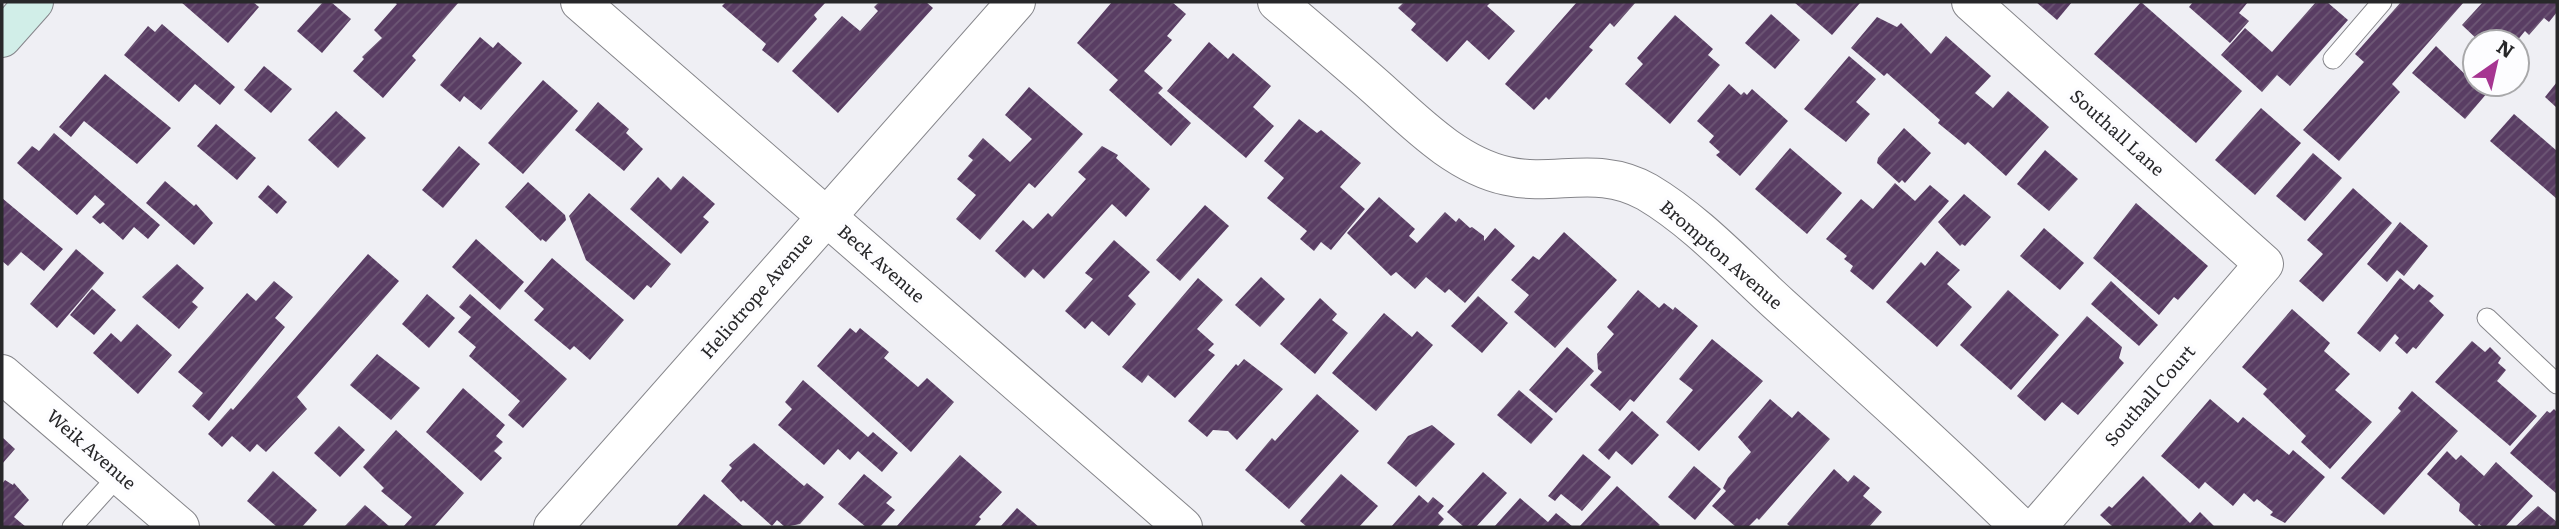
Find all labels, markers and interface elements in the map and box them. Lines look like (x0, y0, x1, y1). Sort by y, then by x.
north arrow (2461, 28, 2531, 98)
text: N (2492, 32, 2521, 64)
street label: Southall Lane (2065, 82, 2171, 182)
street label: Brompton Avenue (1655, 193, 1789, 315)
street label: Beck Avenue (832, 217, 932, 308)
street label: Heliotrope Avenue (693, 226, 818, 364)
street label: Southall Court (2097, 338, 2201, 452)
street label: Weik Avenue (41, 402, 143, 496)

